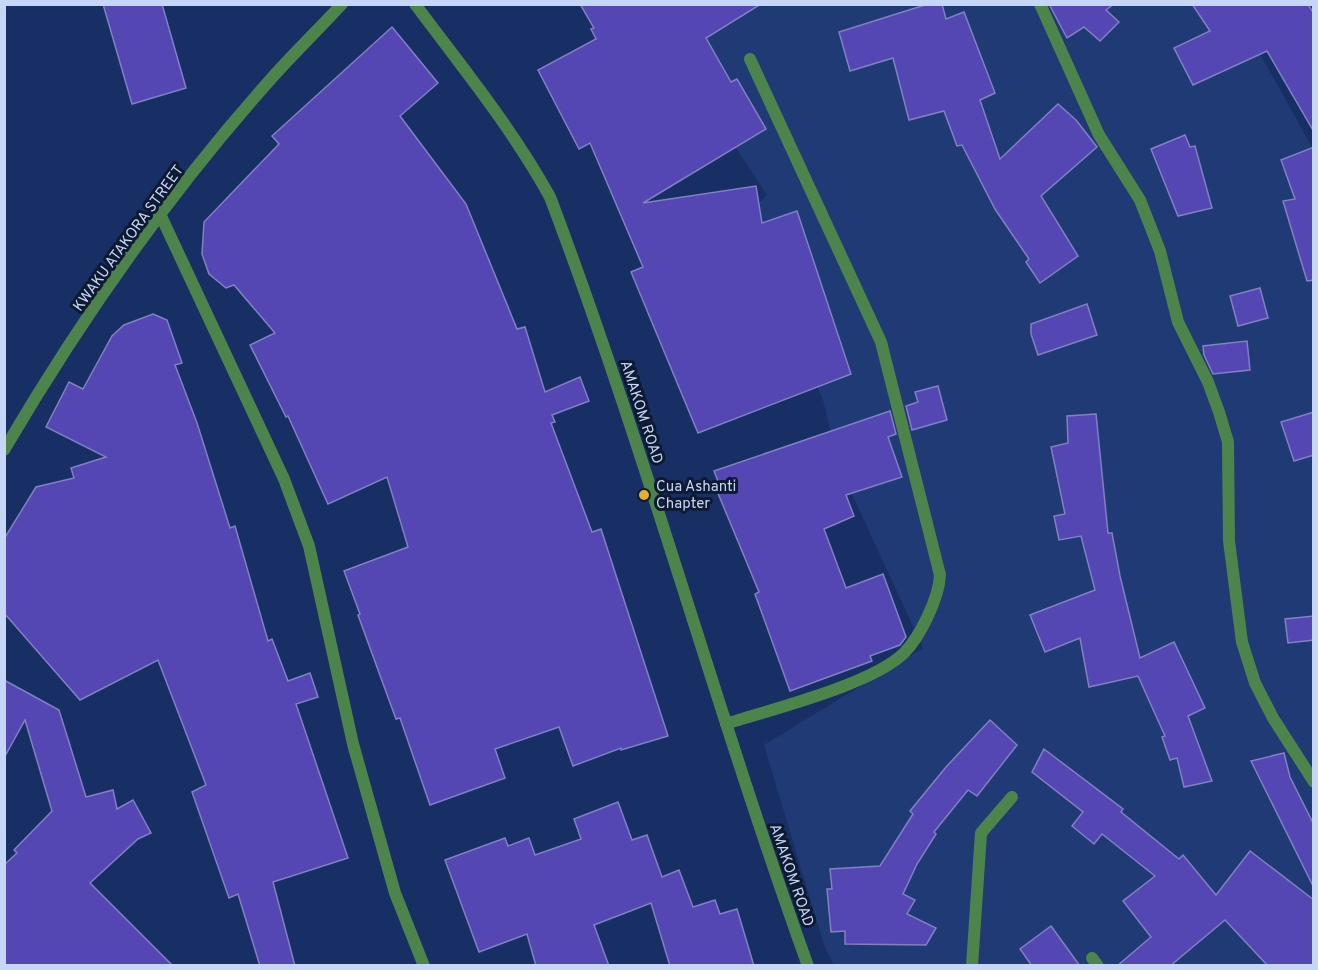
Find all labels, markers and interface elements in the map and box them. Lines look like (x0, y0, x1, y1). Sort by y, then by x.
street label: KWAKU ATAKORA STREET (70, 162, 189, 316)
street label: AMAKOM ROAD (615, 358, 666, 467)
place label: Cua Ashanti Chapter (656, 478, 736, 514)
marker: Cua Ashanti Chapter (637, 488, 651, 502)
street label: AMAKOM ROAD (764, 821, 817, 929)

